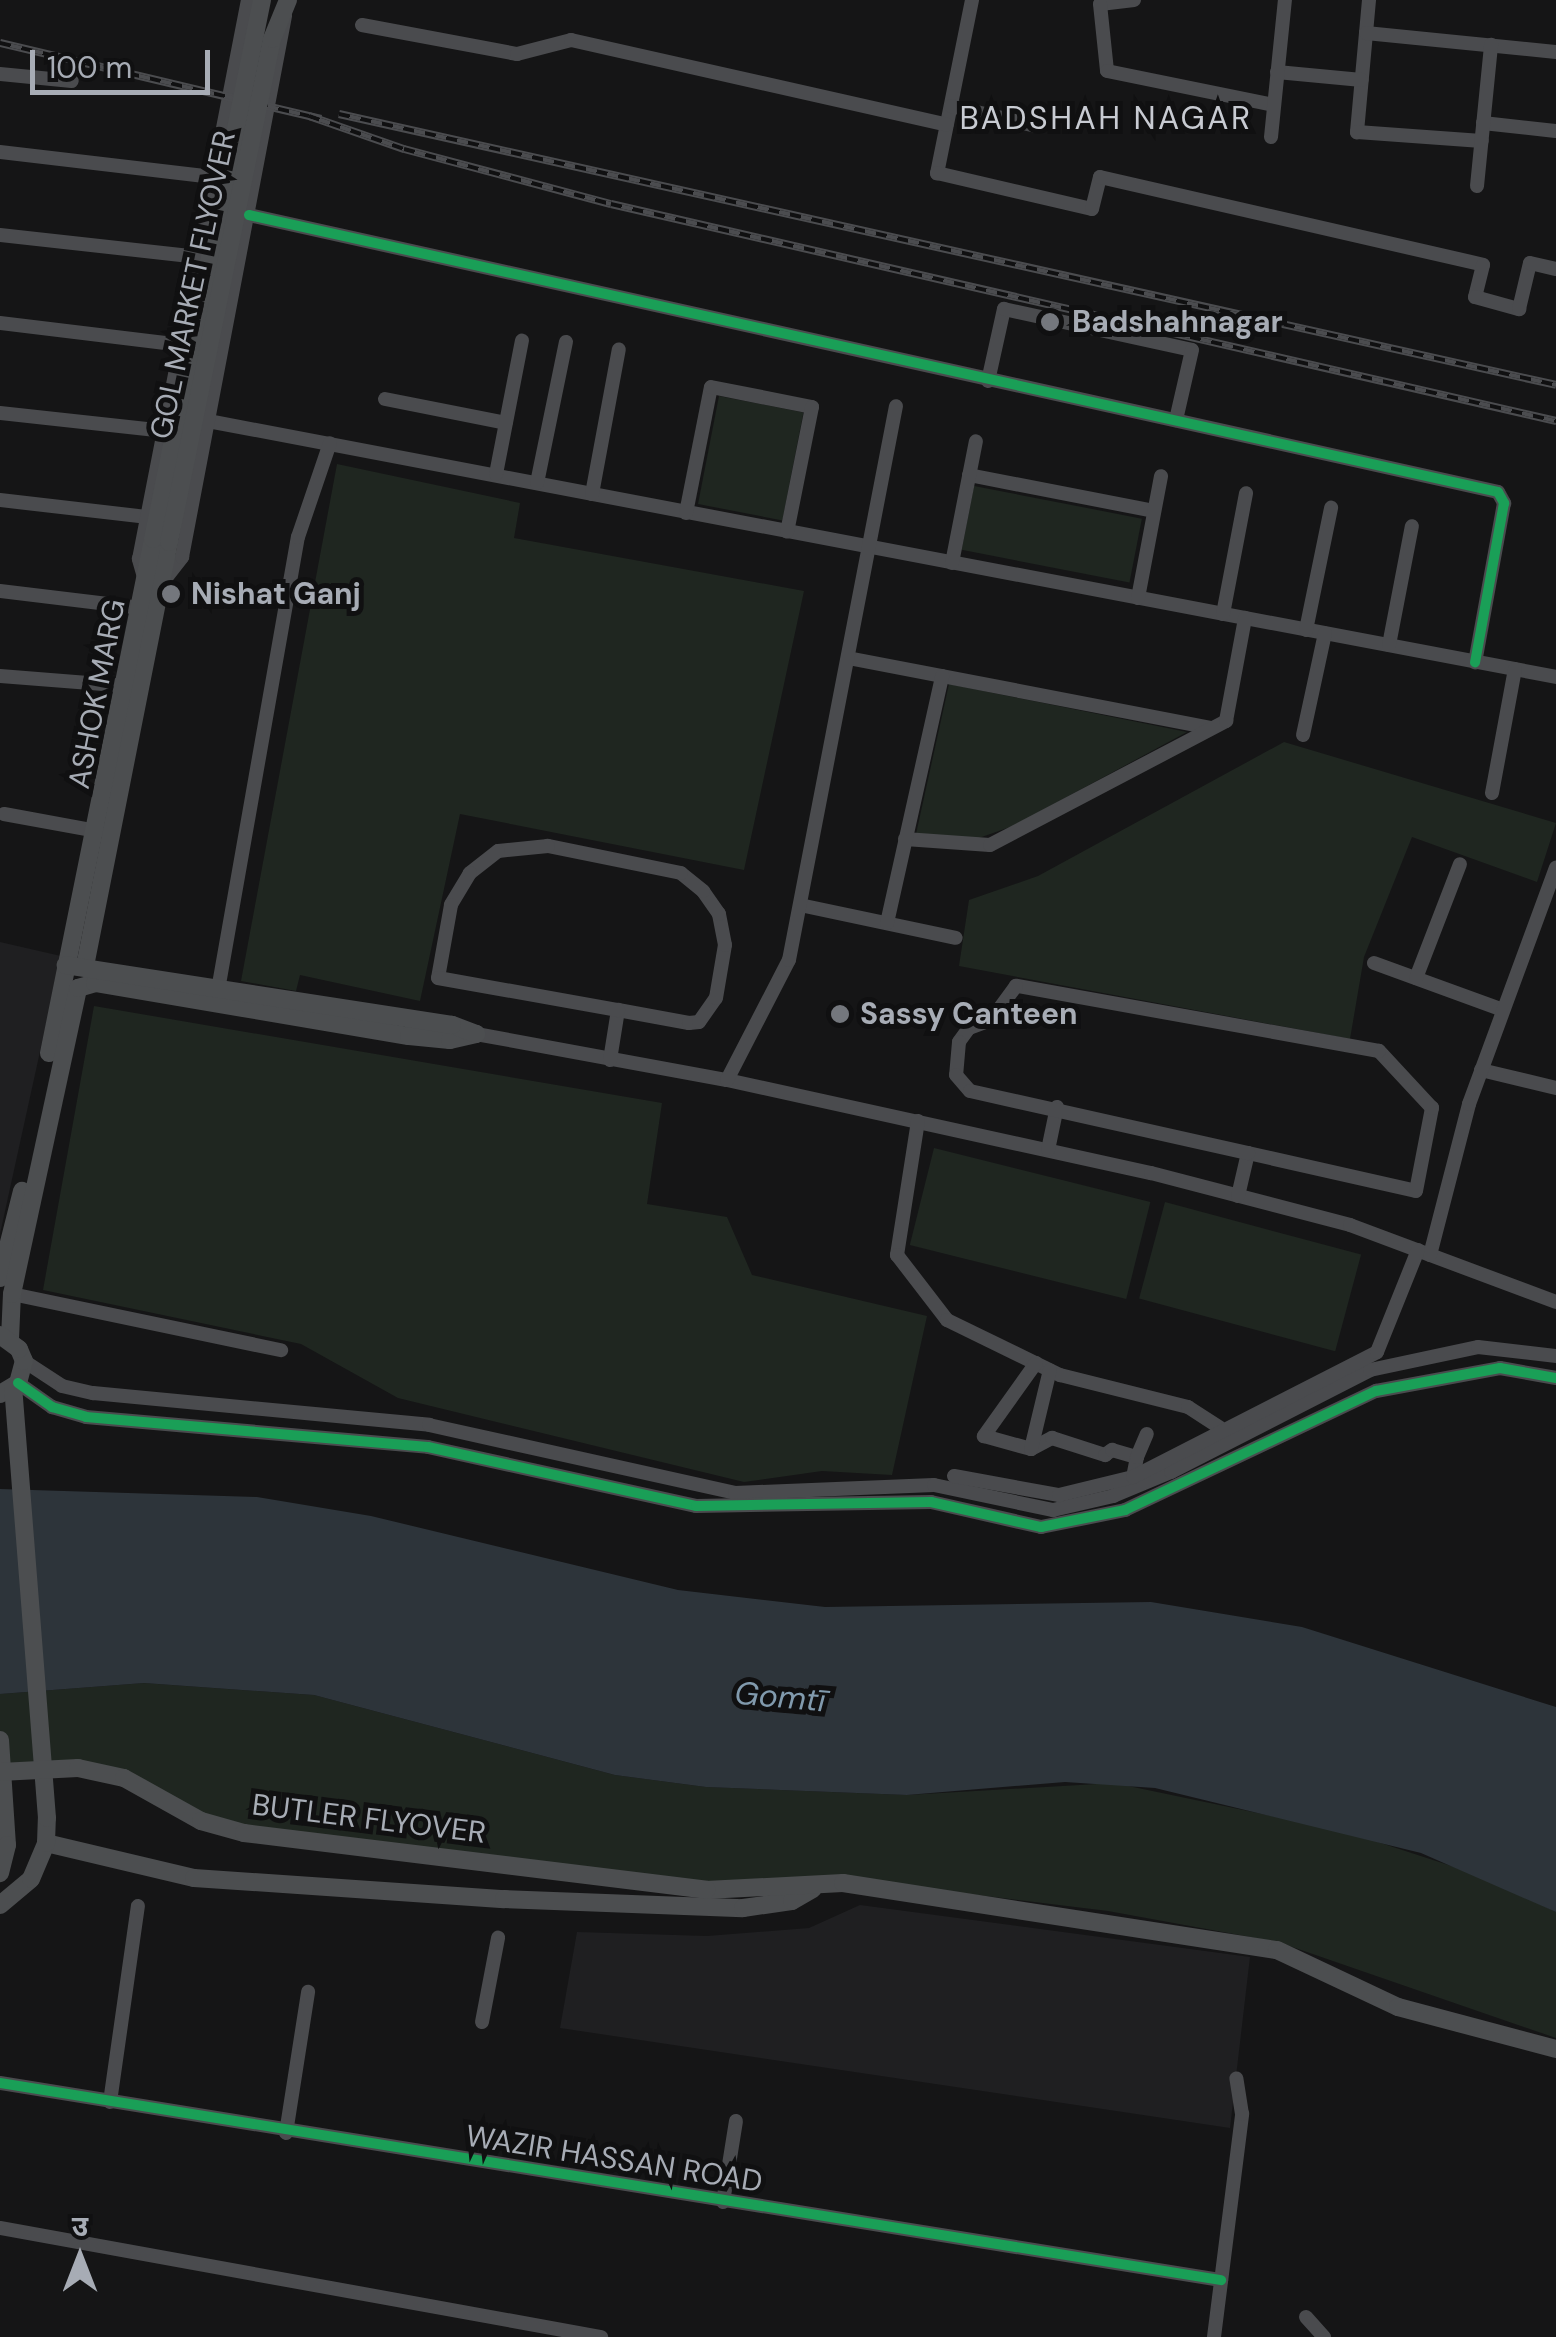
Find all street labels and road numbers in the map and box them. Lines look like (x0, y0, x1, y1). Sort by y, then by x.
street label: GOL MARKET FLYOVER (143, 128, 243, 442)
street label: ASHOK MARG (61, 596, 133, 792)
street label: BUTLER FLYOVER (250, 1787, 488, 1851)
street label: WAZIR HASSAN ROAD (463, 2118, 765, 2200)

